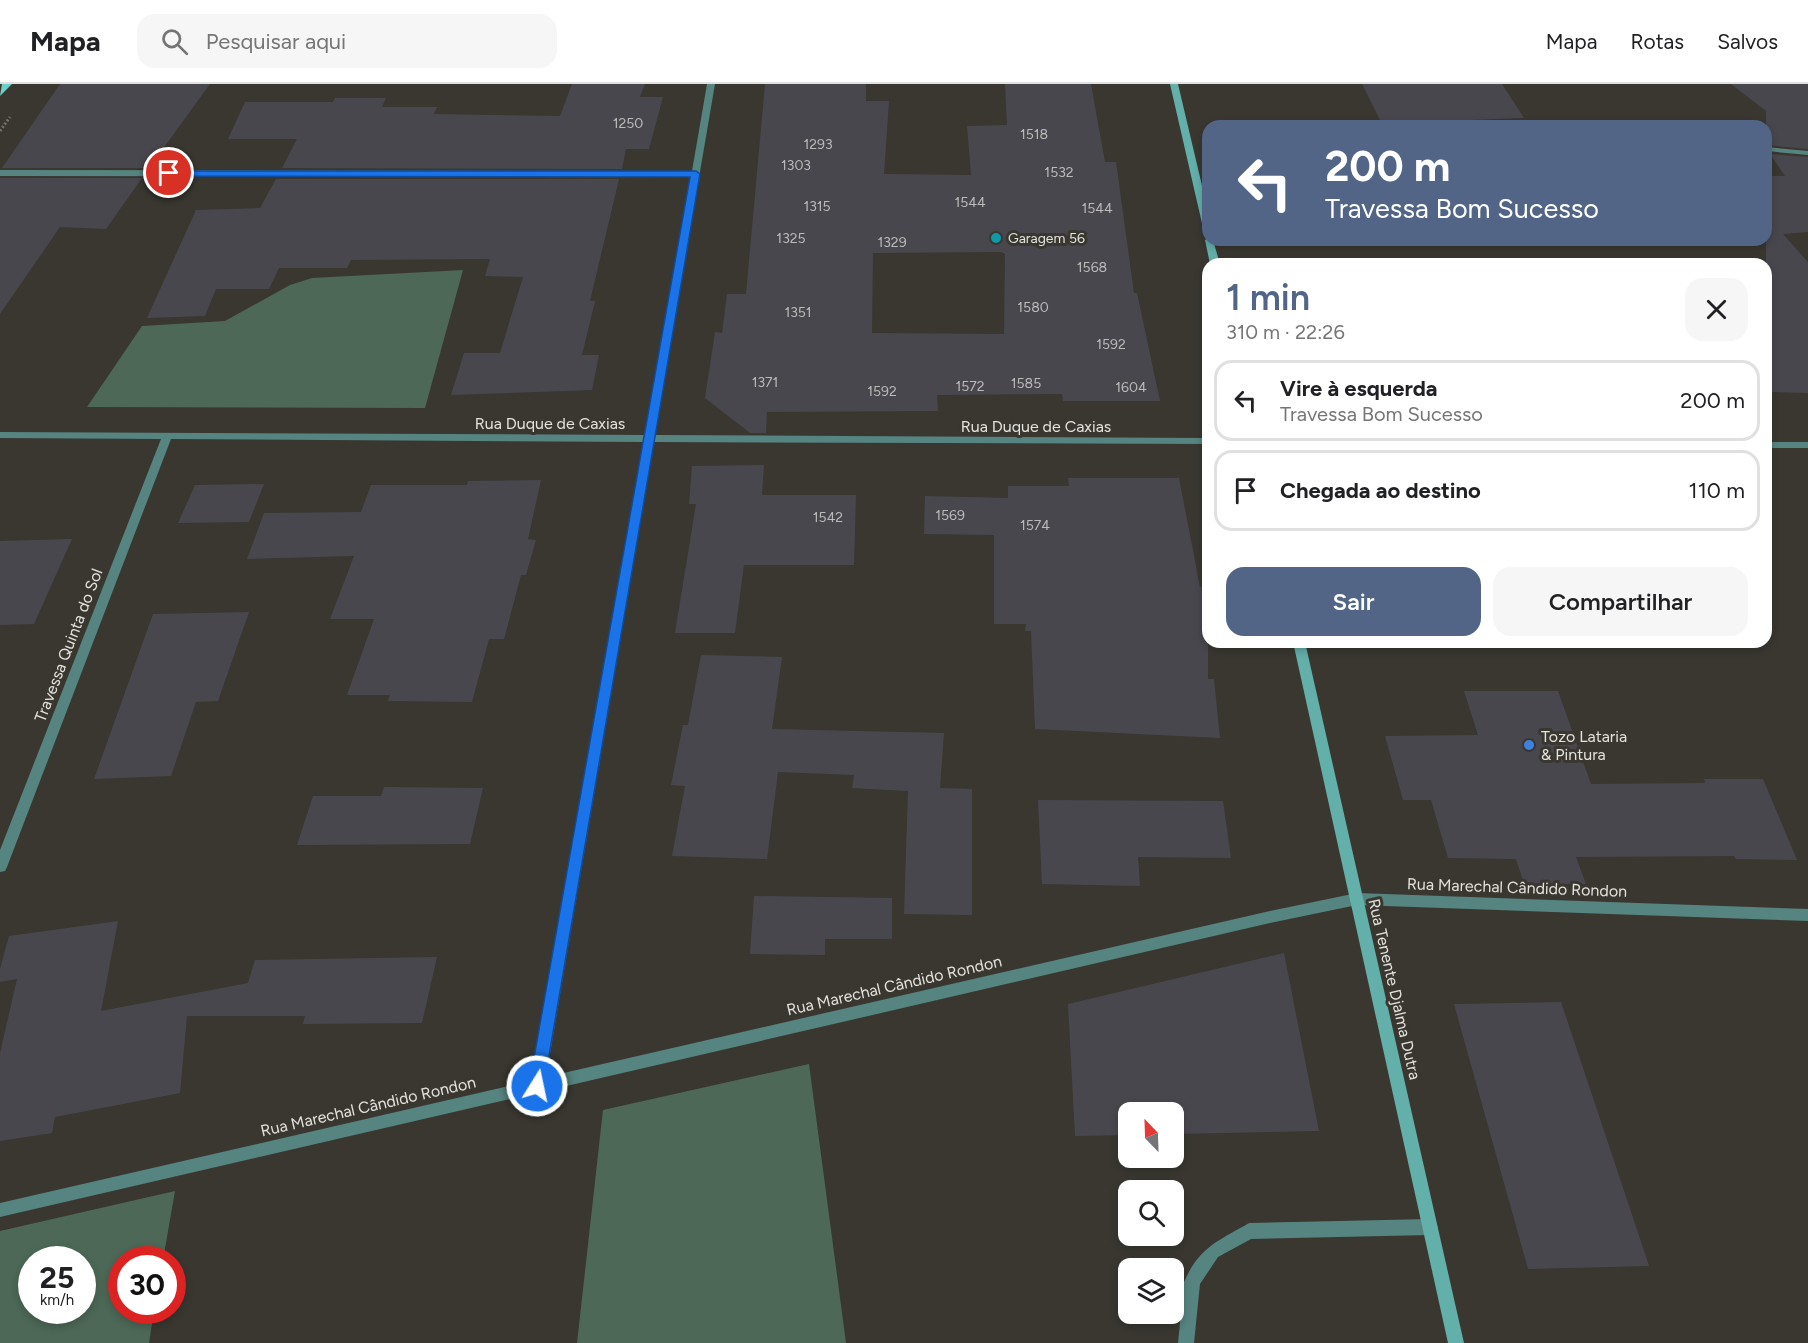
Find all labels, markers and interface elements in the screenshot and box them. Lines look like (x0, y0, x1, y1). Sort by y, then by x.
search box (137, 14, 557, 68)
text: Mapa (30, 24, 101, 58)
icon: search (158, 25, 191, 58)
text: Pesquisar aqui (206, 28, 346, 55)
text: Mapa (1546, 29, 1597, 54)
text: Rotas (1630, 29, 1684, 54)
text: Salvos (1717, 29, 1778, 54)
house number: 1250 (613, 115, 643, 132)
house number: 1518 (1020, 126, 1048, 143)
house number: 1293 (803, 136, 833, 153)
text: 200 m (1325, 141, 1450, 192)
icon: left (1226, 144, 1304, 222)
pin (143, 147, 194, 198)
icon: arrive (152, 156, 185, 189)
house number: 1303 (781, 157, 811, 174)
house number: 1532 (1044, 164, 1074, 181)
text: Travessa Bom Sucesso (1325, 192, 1599, 225)
house number: 1544 (954, 194, 986, 211)
house number: 1315 (803, 198, 831, 215)
house number: 1544 (1081, 200, 1113, 217)
house number: 1325 (776, 230, 806, 247)
place label: Garagem 56 (1008, 230, 1085, 247)
marker: Garagem 56 (989, 231, 1003, 245)
house number: 1329 (877, 234, 907, 251)
house number: 1568 (1077, 259, 1107, 276)
text: 1 min (1226, 276, 1310, 319)
button: close (1685, 278, 1748, 341)
house number: 1580 (1017, 299, 1049, 316)
house number: 1351 (784, 304, 812, 321)
text: 310 m · 22:26 (1226, 320, 1345, 344)
house number: 1592 (1096, 336, 1126, 353)
house number: 1371 (752, 374, 778, 391)
house number: 1585 (1011, 375, 1041, 392)
text: Vire à esquerda (1280, 375, 1438, 402)
house number: 1572 (955, 378, 985, 395)
house number: 1604 (1115, 379, 1147, 396)
house number: 1592 (867, 383, 897, 400)
icon: left (1229, 384, 1262, 417)
text: 200 m (1680, 387, 1745, 414)
text: Travessa Bom Sucesso (1280, 402, 1483, 426)
street label: Rua Duque de Caxias (475, 414, 625, 433)
street label: Rua Duque de Caxias (961, 417, 1111, 436)
icon: arrive (1229, 474, 1262, 507)
text: Chegada ao destino (1280, 477, 1481, 504)
text: 110 m (1689, 477, 1745, 504)
house number: 1569 (935, 507, 965, 524)
house number: 1542 (813, 509, 843, 526)
house number: 1574 (1020, 517, 1050, 534)
street label: Travessa Quinta do Sol (30, 566, 107, 725)
button: Sair (1226, 567, 1481, 636)
button: Compartilhar (1493, 567, 1748, 636)
place label: Tozo Lataria & Pintura (1541, 727, 1627, 764)
marker: Tozo Lataria & Pintura (1522, 738, 1536, 752)
street label: Rua Marechal Cândido Rondon (1407, 874, 1627, 901)
street label: Rua Tenente Djalma Dutra (1364, 897, 1425, 1081)
street label: Rua Marechal Cândido Rondon (785, 951, 1004, 1020)
position arrow (505, 1054, 569, 1118)
street label: Rua Marechal Cândido Rondon (259, 1072, 478, 1141)
north arrow (1118, 1102, 1184, 1168)
map controls (1118, 1102, 1184, 1324)
button: search (1118, 1180, 1184, 1246)
speed limit sign: 30 (108, 1246, 186, 1324)
button: layers (1118, 1258, 1184, 1324)
text: 25 (40, 1259, 74, 1296)
text: km/h (40, 1291, 74, 1309)

